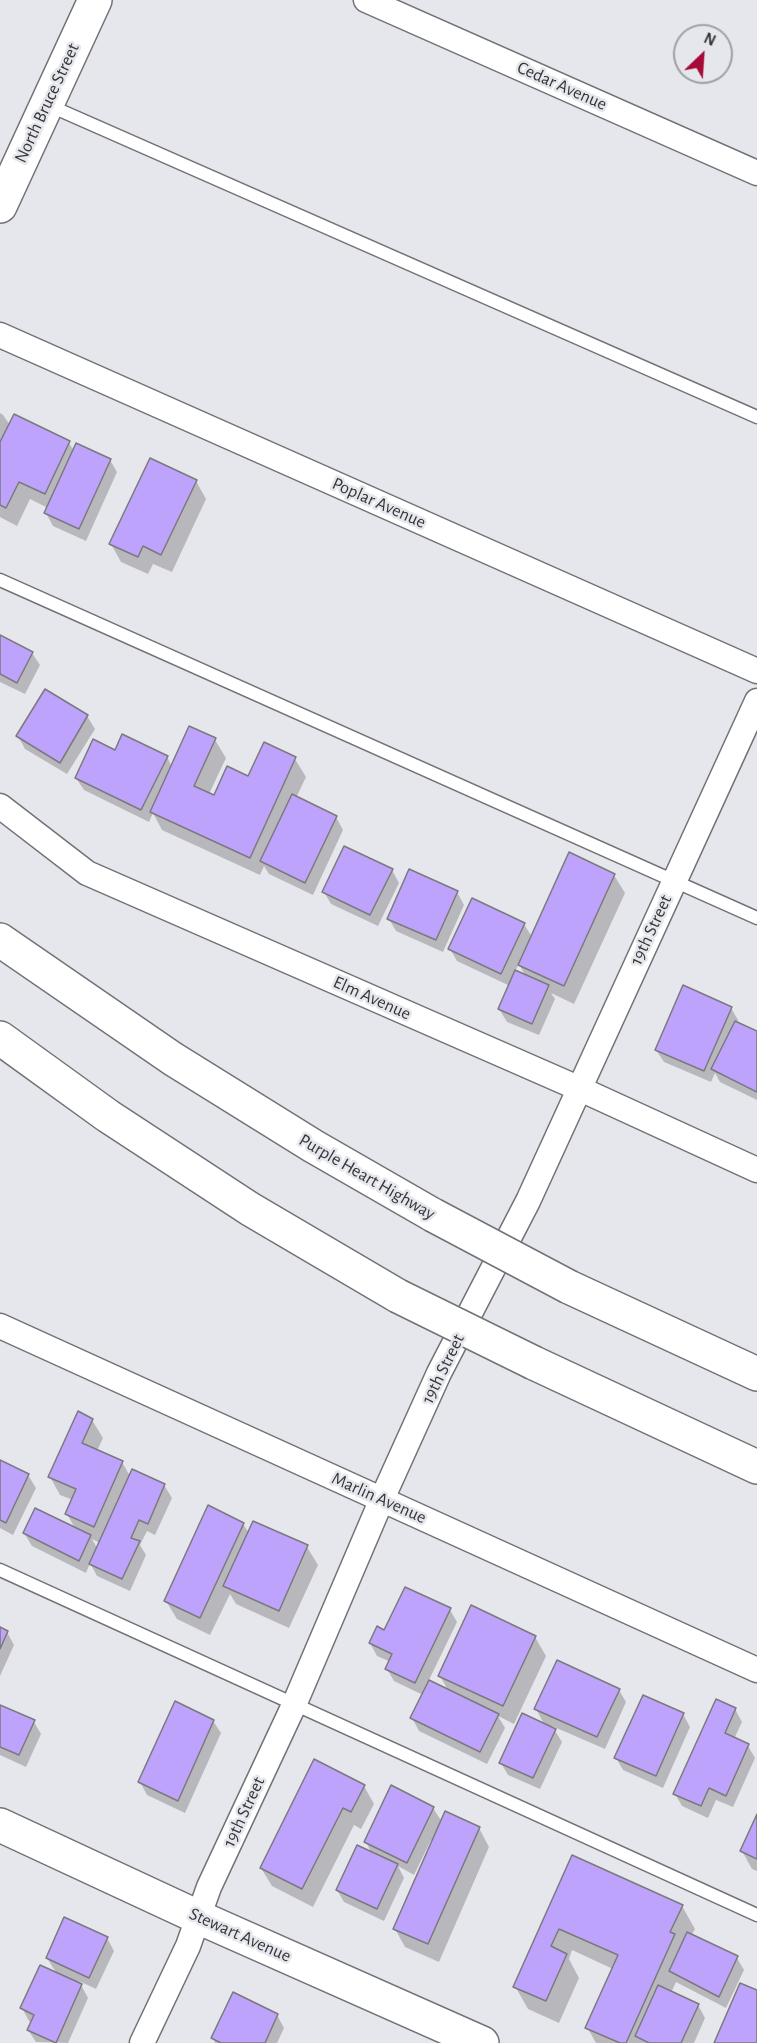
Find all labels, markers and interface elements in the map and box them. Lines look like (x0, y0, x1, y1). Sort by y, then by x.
north arrow (673, 24, 733, 84)
text: N (701, 30, 718, 49)
street label: North Bruce Street (10, 40, 84, 166)
street label: Cedar Avenue (514, 57, 610, 115)
street label: Poplar Avenue (329, 473, 429, 533)
street label: 19th Street (625, 891, 677, 969)
street label: Elm Avenue (330, 971, 414, 1025)
street label: Purple Heart Highway (295, 1129, 439, 1225)
street label: 19th Street (417, 1331, 469, 1407)
street label: Marlin Avenue (328, 1467, 430, 1529)
street label: 19th Street (218, 1773, 270, 1851)
street label: Stewart Avenue (186, 1903, 294, 1967)

